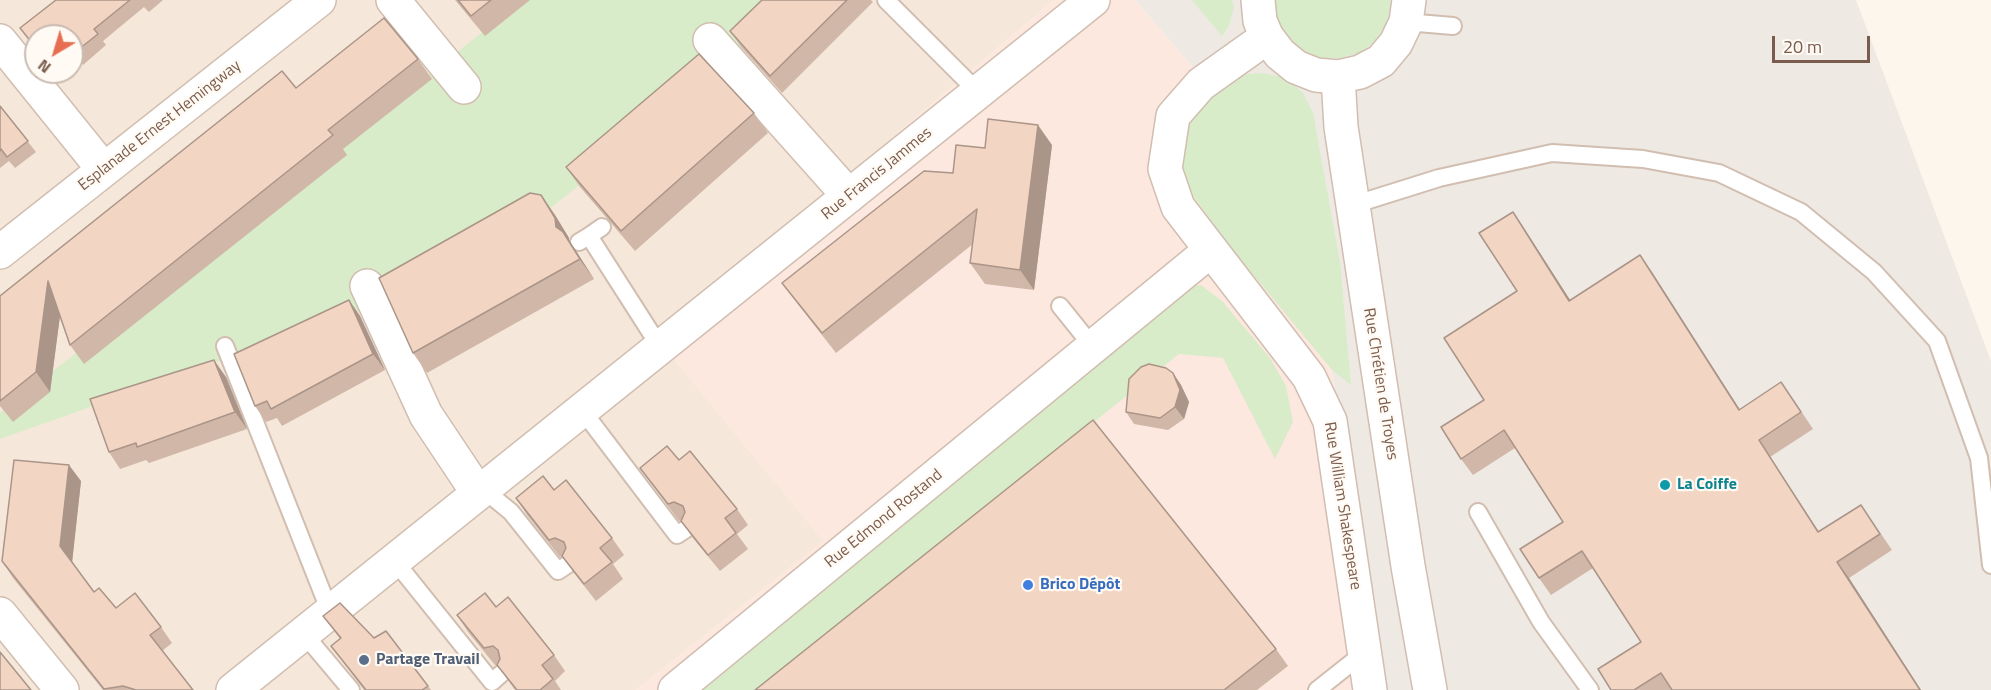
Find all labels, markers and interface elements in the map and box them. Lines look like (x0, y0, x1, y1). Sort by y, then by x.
north arrow (24, 24, 84, 84)
scale bar (1775, 24, 1872, 62)
text: 20 m (1783, 33, 1822, 60)
text: N (32, 54, 56, 79)
street label: Esplanade Ernest Hemingway (75, 57, 245, 195)
street label: Rue Francis Jammes (818, 124, 936, 224)
street label: Rue Chrétien de Troyes (1358, 307, 1402, 461)
street label: Rue William Shakespeare (1319, 421, 1365, 591)
street label: Rue Edmond Rostand (821, 466, 947, 572)
place label: La Coiffe (1677, 475, 1737, 495)
marker: La Coiffe (1658, 478, 1672, 492)
place label: Brico Dépôt (1040, 575, 1120, 595)
marker: Brico Dépôt (1021, 578, 1035, 592)
place label: Partage Travail (376, 650, 480, 670)
marker: Partage Travail (357, 653, 371, 667)

